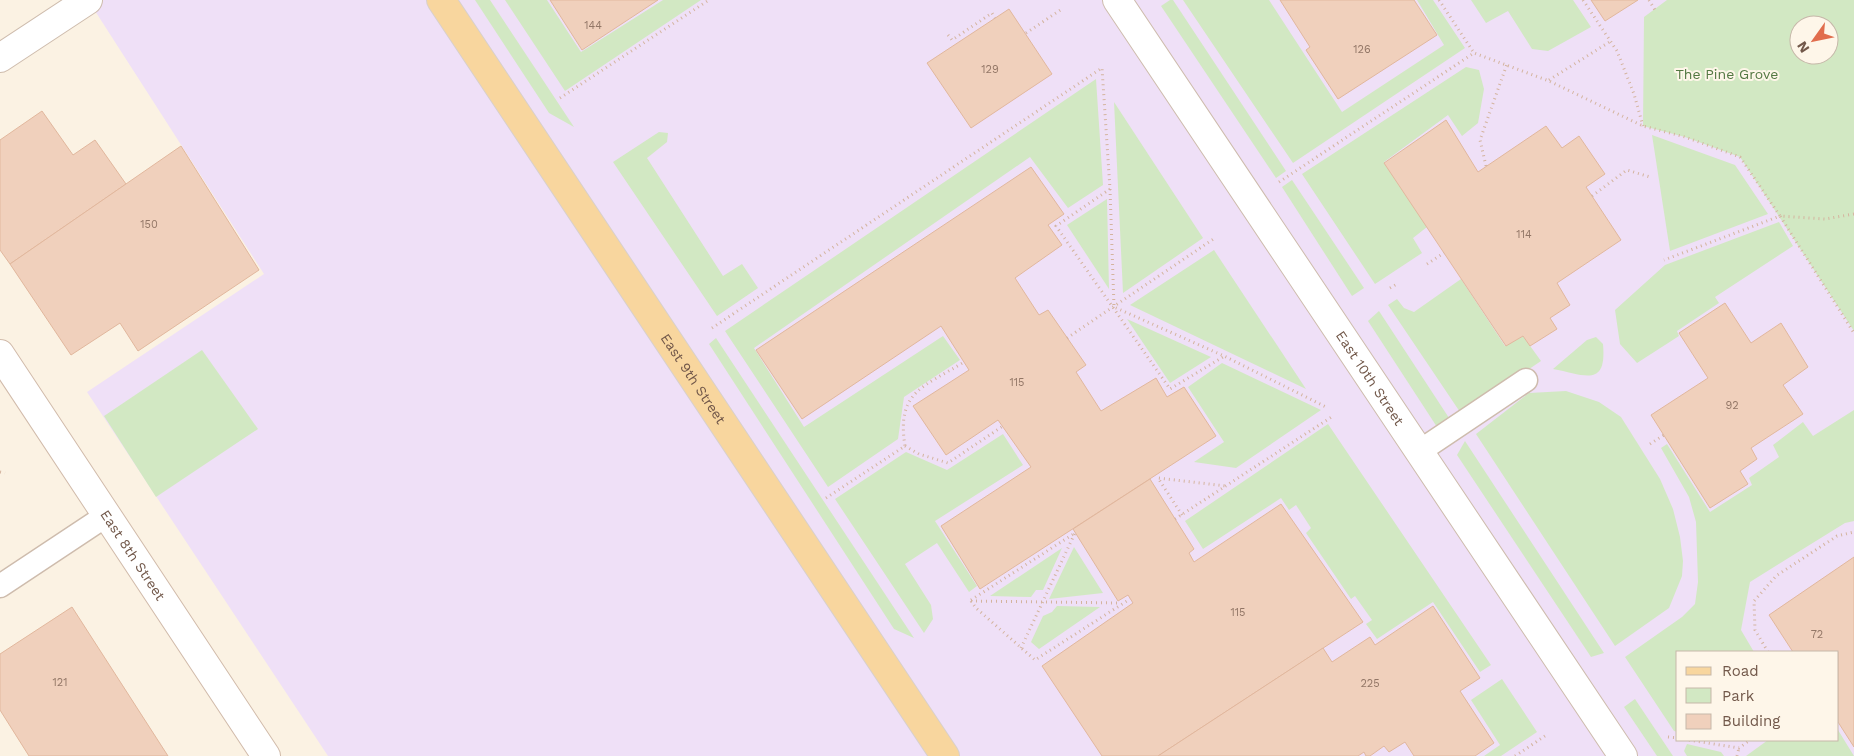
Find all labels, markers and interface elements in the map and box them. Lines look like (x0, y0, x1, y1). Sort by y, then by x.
north arrow (1789, 15, 1839, 65)
house number: 144 (584, 19, 602, 32)
text: N (1794, 38, 1813, 56)
house number: 126 (1353, 43, 1371, 56)
house number: 129 (981, 63, 999, 76)
park label: The Pine Grove (1676, 66, 1778, 82)
house number: 150 (140, 218, 158, 231)
house number: 114 (1516, 228, 1532, 241)
street label: East 10th Street (1333, 328, 1407, 429)
street label: East 9th Street (658, 330, 729, 427)
house number: 115 (1010, 376, 1024, 389)
house number: 92 (1725, 399, 1739, 412)
street label: East 8th Street (97, 507, 169, 603)
house number: 115 (1231, 606, 1245, 619)
house number: 72 (1811, 628, 1823, 641)
legend (1676, 651, 1839, 741)
text: Road (1722, 662, 1759, 680)
house number: 121 (53, 676, 68, 689)
house number: 225 (1360, 677, 1380, 690)
text: Park (1722, 687, 1755, 705)
text: Building (1722, 712, 1780, 730)

